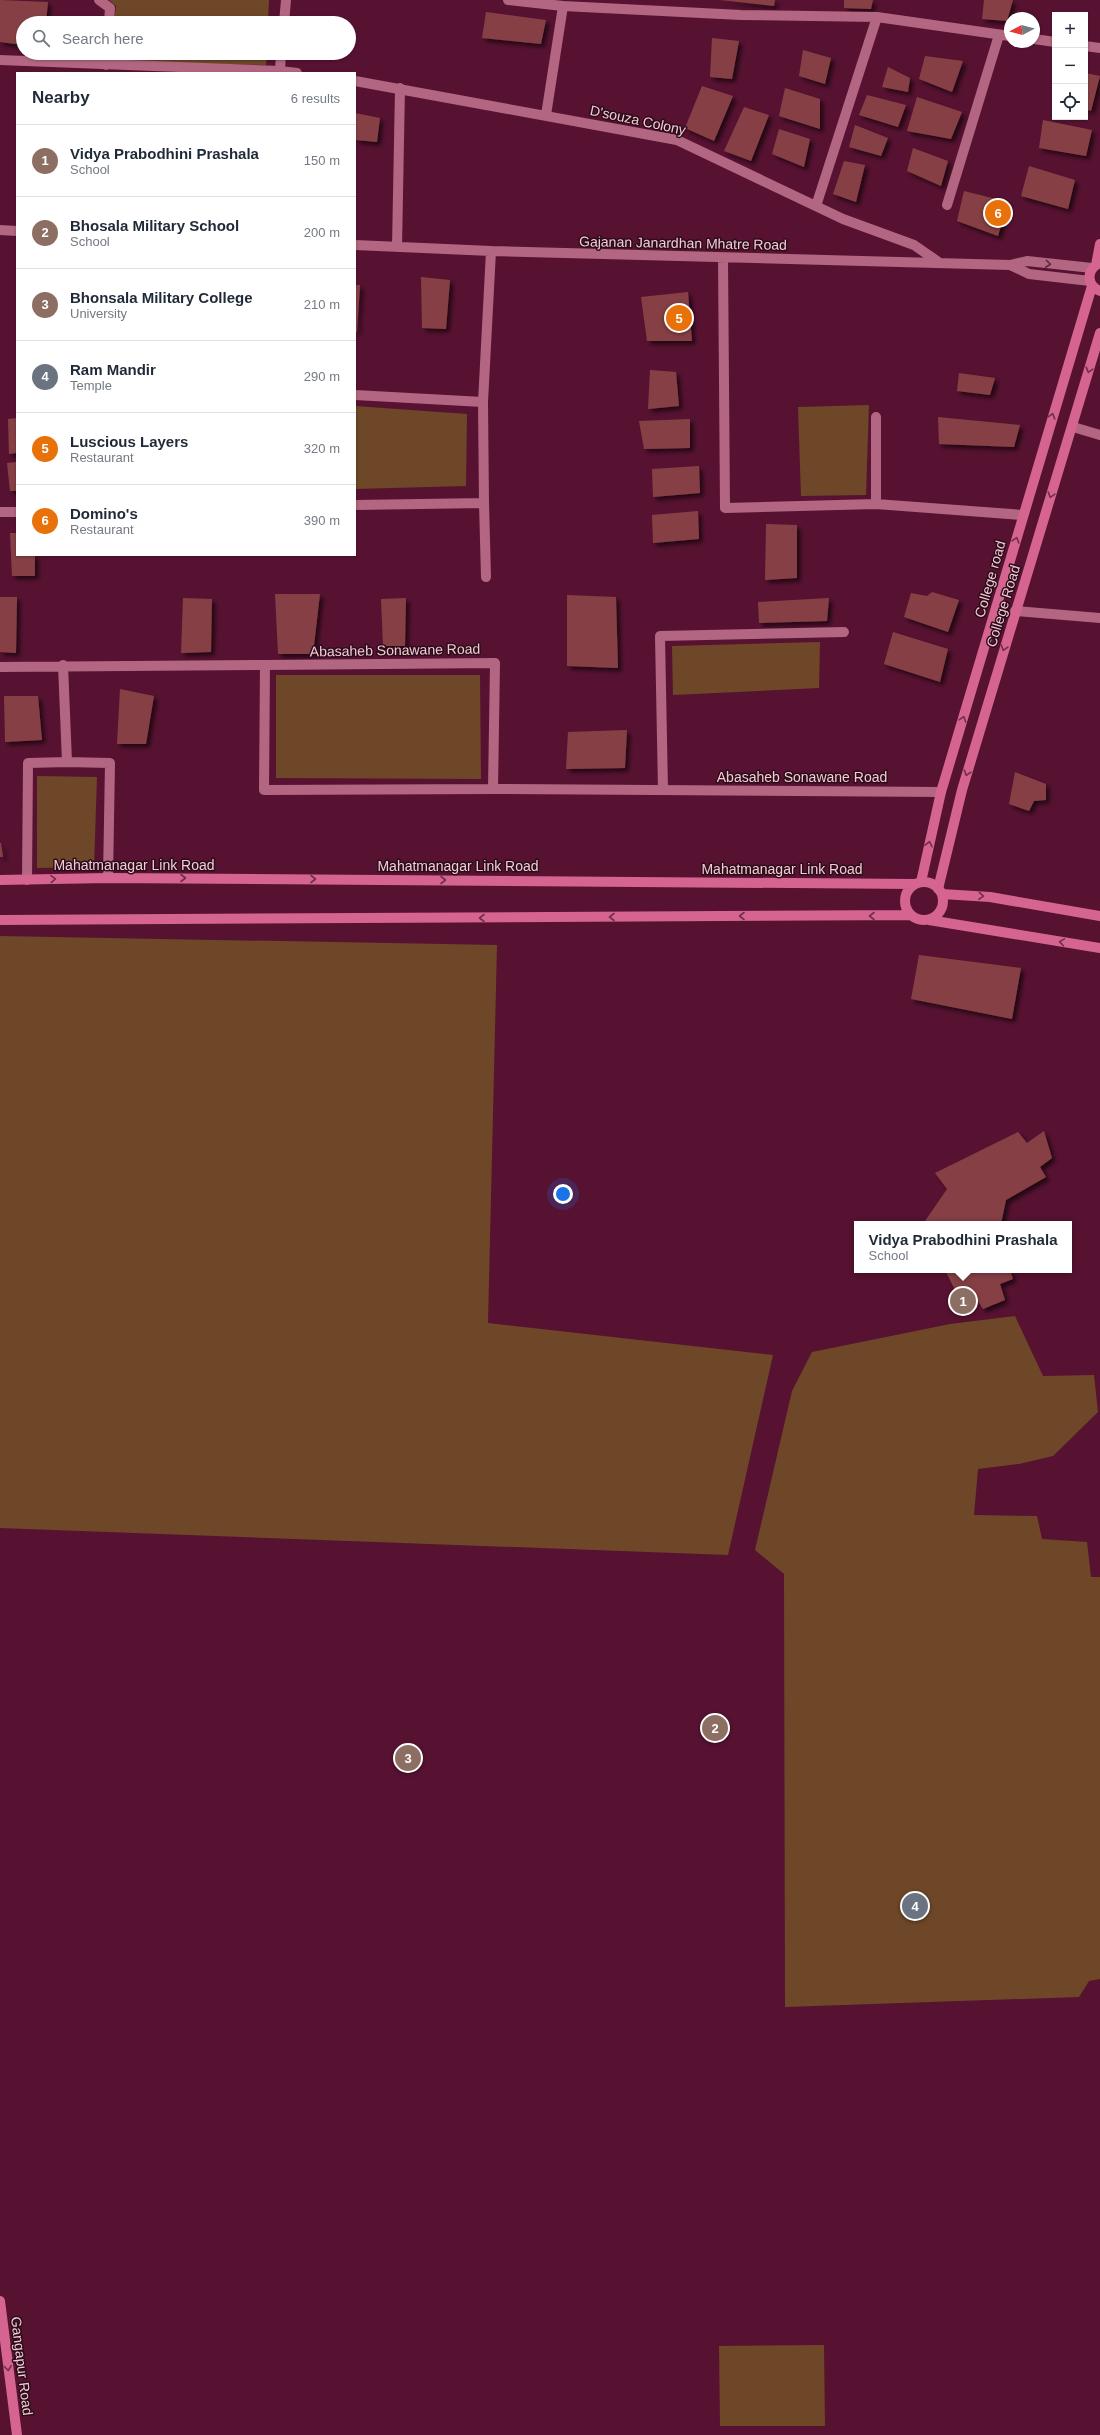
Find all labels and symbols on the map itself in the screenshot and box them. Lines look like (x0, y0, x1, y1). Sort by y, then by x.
north arrow (1004, 12, 1040, 48)
street label: D'souza Colony (589, 102, 687, 138)
pin: 6 (985, 198, 1011, 228)
street label: Gajanan Janardhan Mhatre Road (579, 233, 787, 253)
one-way arrow (1045, 259, 1051, 268)
pin: 5 (666, 303, 692, 333)
one-way arrow (1085, 367, 1094, 374)
one-way arrow (1048, 412, 1056, 419)
one-way arrow (1047, 491, 1056, 498)
one-way arrow (1011, 537, 1020, 544)
street label: College road (971, 539, 1009, 619)
street label: College Road (983, 563, 1023, 649)
street label: Abasaheb Sonawane Road (310, 641, 480, 659)
one-way arrow (1000, 645, 1009, 652)
one-way arrow (958, 715, 967, 722)
street label: Abasaheb Sonawane Road (717, 769, 887, 785)
one-way arrow (963, 769, 972, 776)
one-way arrow (925, 841, 933, 847)
street label: Mahatmanagar Link Road (53, 857, 215, 873)
street label: Mahatmanagar Link Road (377, 858, 539, 874)
street label: Mahatmanagar Link Road (701, 861, 863, 877)
one-way arrow (180, 874, 186, 882)
one-way arrow (50, 875, 56, 884)
one-way arrow (310, 875, 316, 883)
one-way arrow (440, 876, 446, 884)
one-way arrow (978, 892, 984, 901)
one-way arrow (739, 912, 745, 920)
one-way arrow (869, 912, 875, 920)
one-way arrow (609, 913, 615, 921)
one-way arrow (479, 914, 485, 922)
one-way arrow (1058, 938, 1065, 946)
your location (553, 1184, 573, 1204)
pin: 1 (950, 1286, 976, 1316)
pin: 2 (702, 1713, 728, 1743)
pin: 3 (395, 1743, 421, 1773)
pin: 4 (902, 1891, 928, 1921)
street label: Gangapur Road (8, 2316, 36, 2416)
one-way arrow (4, 2364, 13, 2371)

